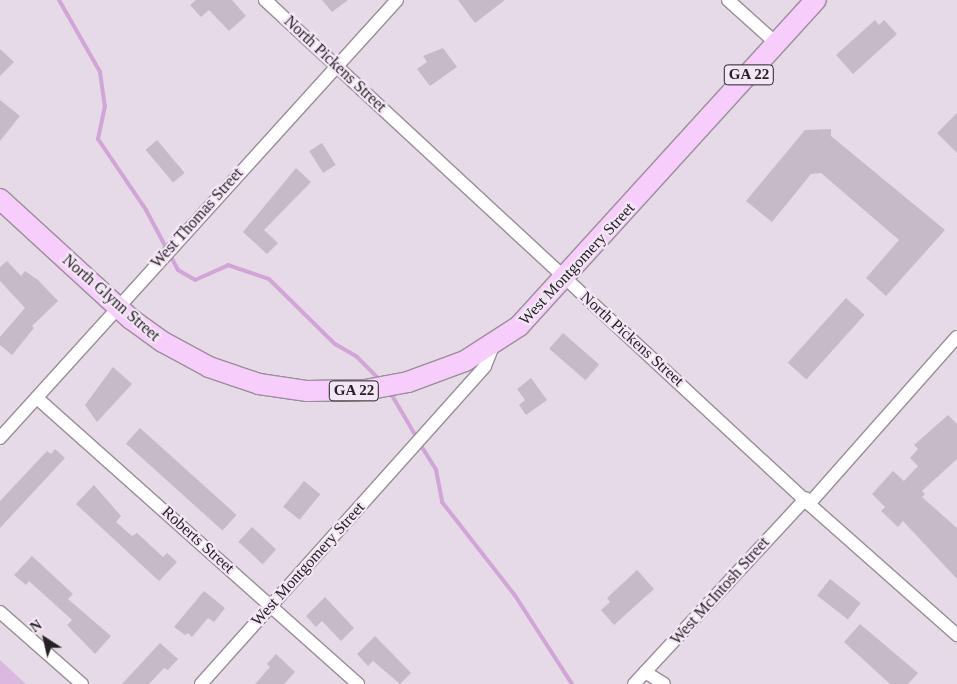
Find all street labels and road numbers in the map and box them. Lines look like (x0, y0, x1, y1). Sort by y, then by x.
street label: North Pickens Street (280, 12, 390, 116)
road number: GA 22 (723, 62, 775, 88)
street label: West Thomas Street (147, 164, 247, 272)
street label: West Montgomery Street (515, 199, 639, 329)
street label: North Glynn Street (58, 251, 164, 345)
street label: North Pickens Street (576, 288, 688, 390)
road number: GA 22 (328, 378, 380, 404)
street label: West Montgomery Street (247, 498, 369, 630)
street label: Roberts Street (158, 502, 238, 578)
street label: West McIntosh Street (667, 533, 773, 649)

